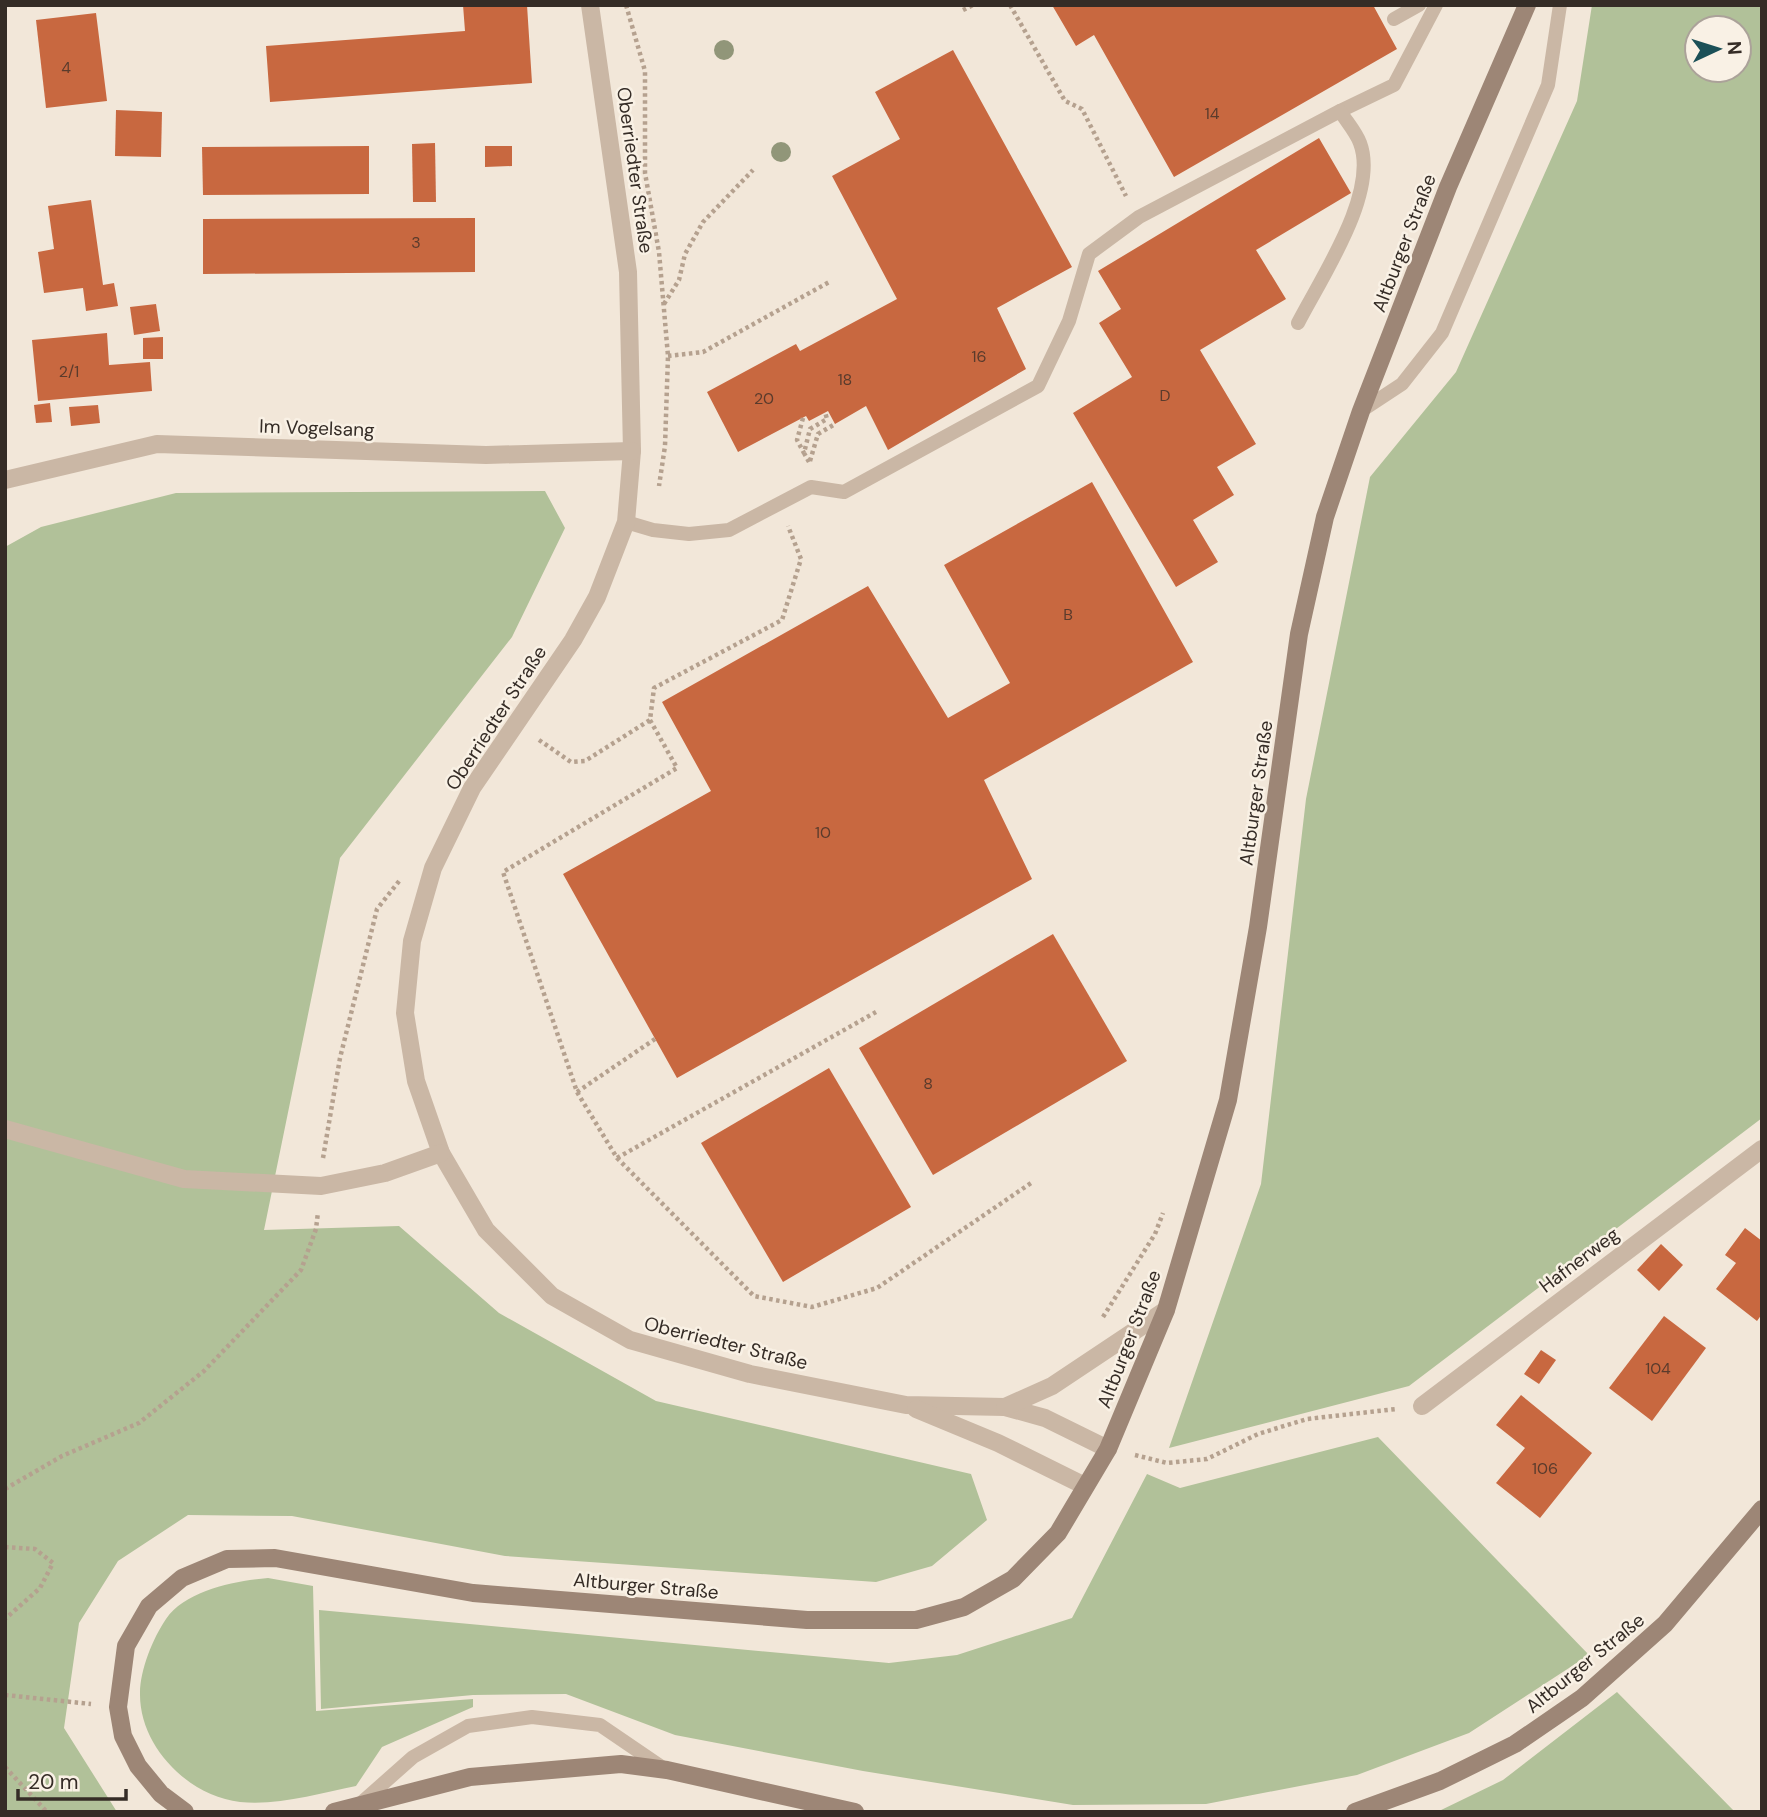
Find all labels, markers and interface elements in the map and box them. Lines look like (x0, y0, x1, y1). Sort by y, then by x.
north arrow (1683, 14, 1753, 84)
text: N (1722, 40, 1747, 56)
house number: 4 (61, 57, 71, 78)
street label: Oberriedter Straße (611, 85, 659, 255)
house number: 14 (1205, 103, 1220, 124)
street label: Altburger Straße (1366, 170, 1442, 316)
house number: 3 (411, 232, 421, 253)
house number: 16 (971, 346, 987, 367)
house number: 2/1 (59, 361, 79, 382)
house number: 18 (838, 369, 852, 390)
house number: D (1159, 385, 1171, 406)
house number: 20 (754, 388, 774, 409)
street label: Im Vogelsang (259, 413, 375, 443)
house number: B (1063, 604, 1073, 625)
street label: Oberriedter Straße (440, 641, 552, 795)
street label: Altburger Straße (1233, 719, 1279, 867)
house number: 10 (815, 822, 831, 843)
house number: 8 (923, 1073, 933, 1094)
street label: Hafnerweg (1534, 1222, 1624, 1298)
street label: Altburger Straße (1091, 1266, 1167, 1412)
street label: Oberriedter Straße (642, 1311, 810, 1375)
house number: 104 (1645, 1358, 1671, 1379)
house number: 106 (1532, 1458, 1558, 1479)
street label: Altburger Straße (572, 1567, 720, 1605)
street label: Altburger Straße (1520, 1607, 1650, 1719)
scale bar (18, 1758, 126, 1802)
text: 20 m (28, 1768, 79, 1796)

